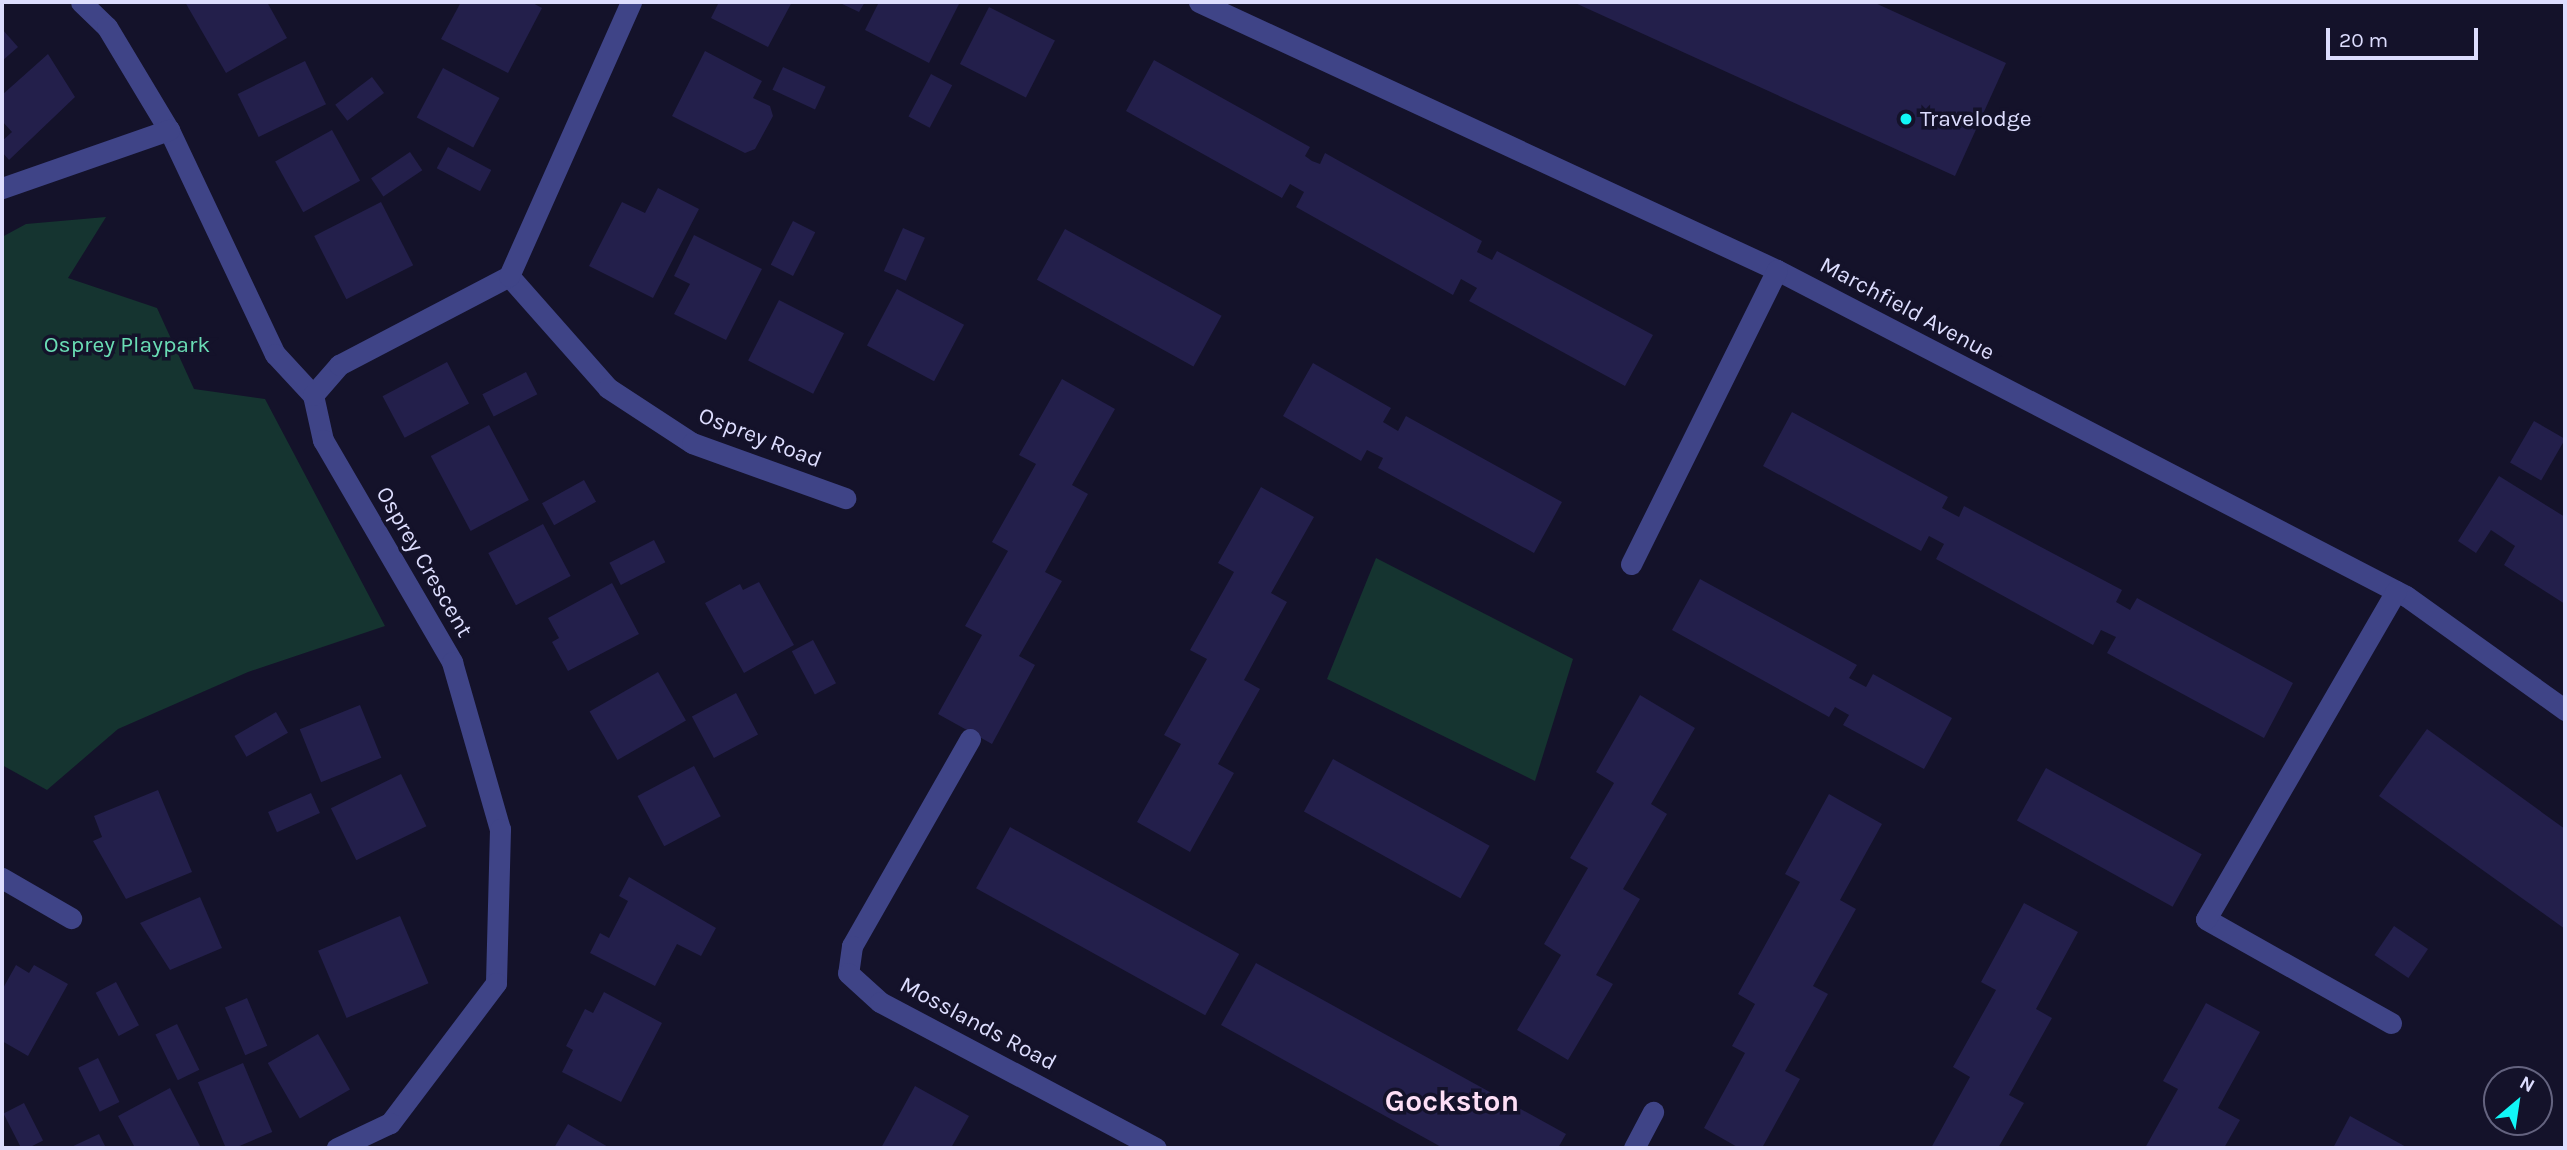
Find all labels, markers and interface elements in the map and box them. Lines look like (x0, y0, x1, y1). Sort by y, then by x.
scale bar (2329, 14, 2481, 58)
text: 20 m (2339, 28, 2388, 52)
place label: Travelodge (1920, 105, 2032, 133)
marker: Travelodge (1898, 111, 1914, 127)
street label: Marchfield Avenue (1815, 251, 1999, 367)
park label: Osprey Playpark (44, 331, 210, 359)
street label: Osprey Road (695, 402, 825, 474)
street label: Osprey Crescent (370, 482, 478, 642)
street label: Mosslands Road (895, 971, 1061, 1077)
north arrow (2483, 1066, 2553, 1136)
text: N (2516, 1071, 2539, 1097)
district label: Gockston (1385, 1083, 1519, 1119)

